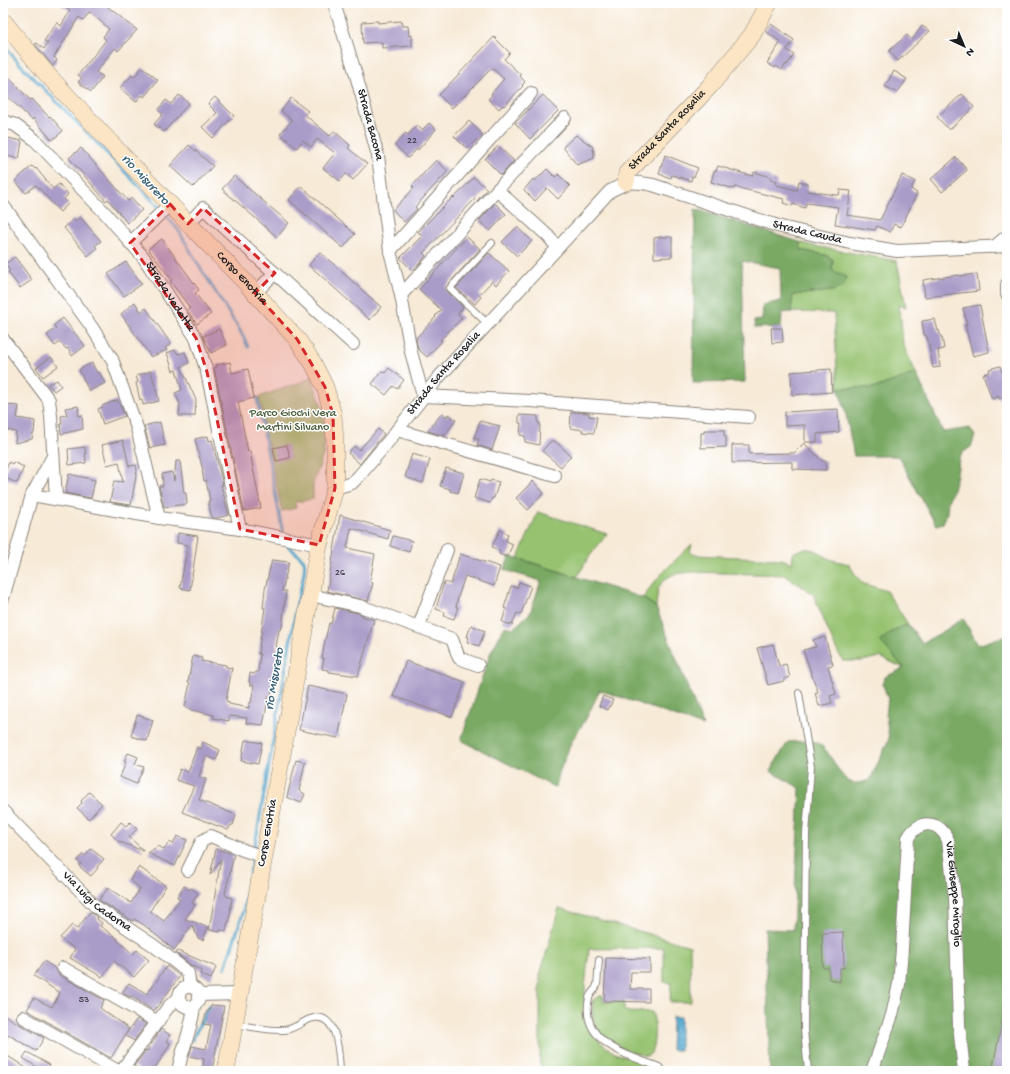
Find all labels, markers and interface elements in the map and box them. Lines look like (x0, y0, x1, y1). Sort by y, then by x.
north arrow (944, 26, 984, 66)
text: N (963, 45, 976, 59)
street label: Strada Santa Rosalia (626, 87, 710, 173)
street label: Strada Bacona (353, 88, 386, 162)
house number: 22 (407, 135, 417, 147)
water label: rio Misureto (118, 152, 173, 209)
street label: Strada Cauda (771, 218, 843, 248)
street label: Corso Enotria (213, 249, 270, 308)
street label: Strada Vedetta (142, 260, 197, 335)
street label: Strada Santa Rosalia (404, 329, 484, 418)
park label: Parco Giochi Vera Martini Silvano (249, 407, 337, 435)
house number: 26 (335, 567, 346, 579)
water label: rio Misureto (262, 645, 288, 711)
street label: Corso Enotria (255, 798, 281, 868)
street label: Via Giuseppe Miroglio (941, 840, 964, 947)
street label: Via Luigi Cadorna (58, 868, 134, 936)
house number: 53 (79, 994, 89, 1006)

